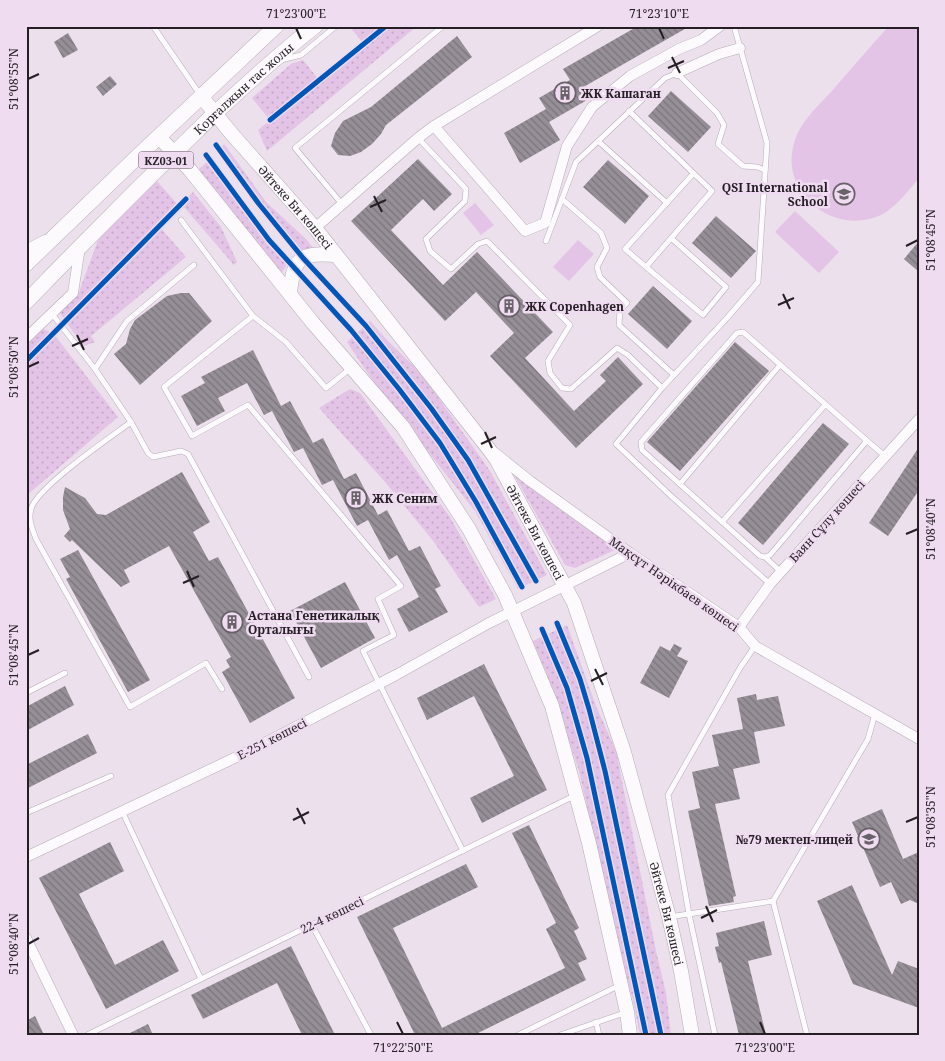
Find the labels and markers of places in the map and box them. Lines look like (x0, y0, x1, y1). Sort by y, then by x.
building icon: ЖК Кашаган (553, 81, 577, 105)
place label: ЖК Кашаган (581, 85, 661, 102)
place label: QSI International School (722, 179, 829, 210)
school or university icon: QSI International School (832, 182, 856, 206)
building icon: ЖК Copenhagen (497, 294, 521, 318)
place label: ЖК Copenhagen (525, 298, 624, 315)
building icon: ЖК Сеним (344, 486, 368, 510)
place label: ЖК Сеним (372, 490, 438, 507)
place label: Астана Генетикалық Орталығы (248, 607, 380, 638)
building icon: Астана Генетикалық Орталығы (220, 610, 244, 634)
school or university icon: №79 мектеп-лицей (857, 827, 881, 851)
place label: №79 мектеп-лицей (736, 831, 853, 848)

